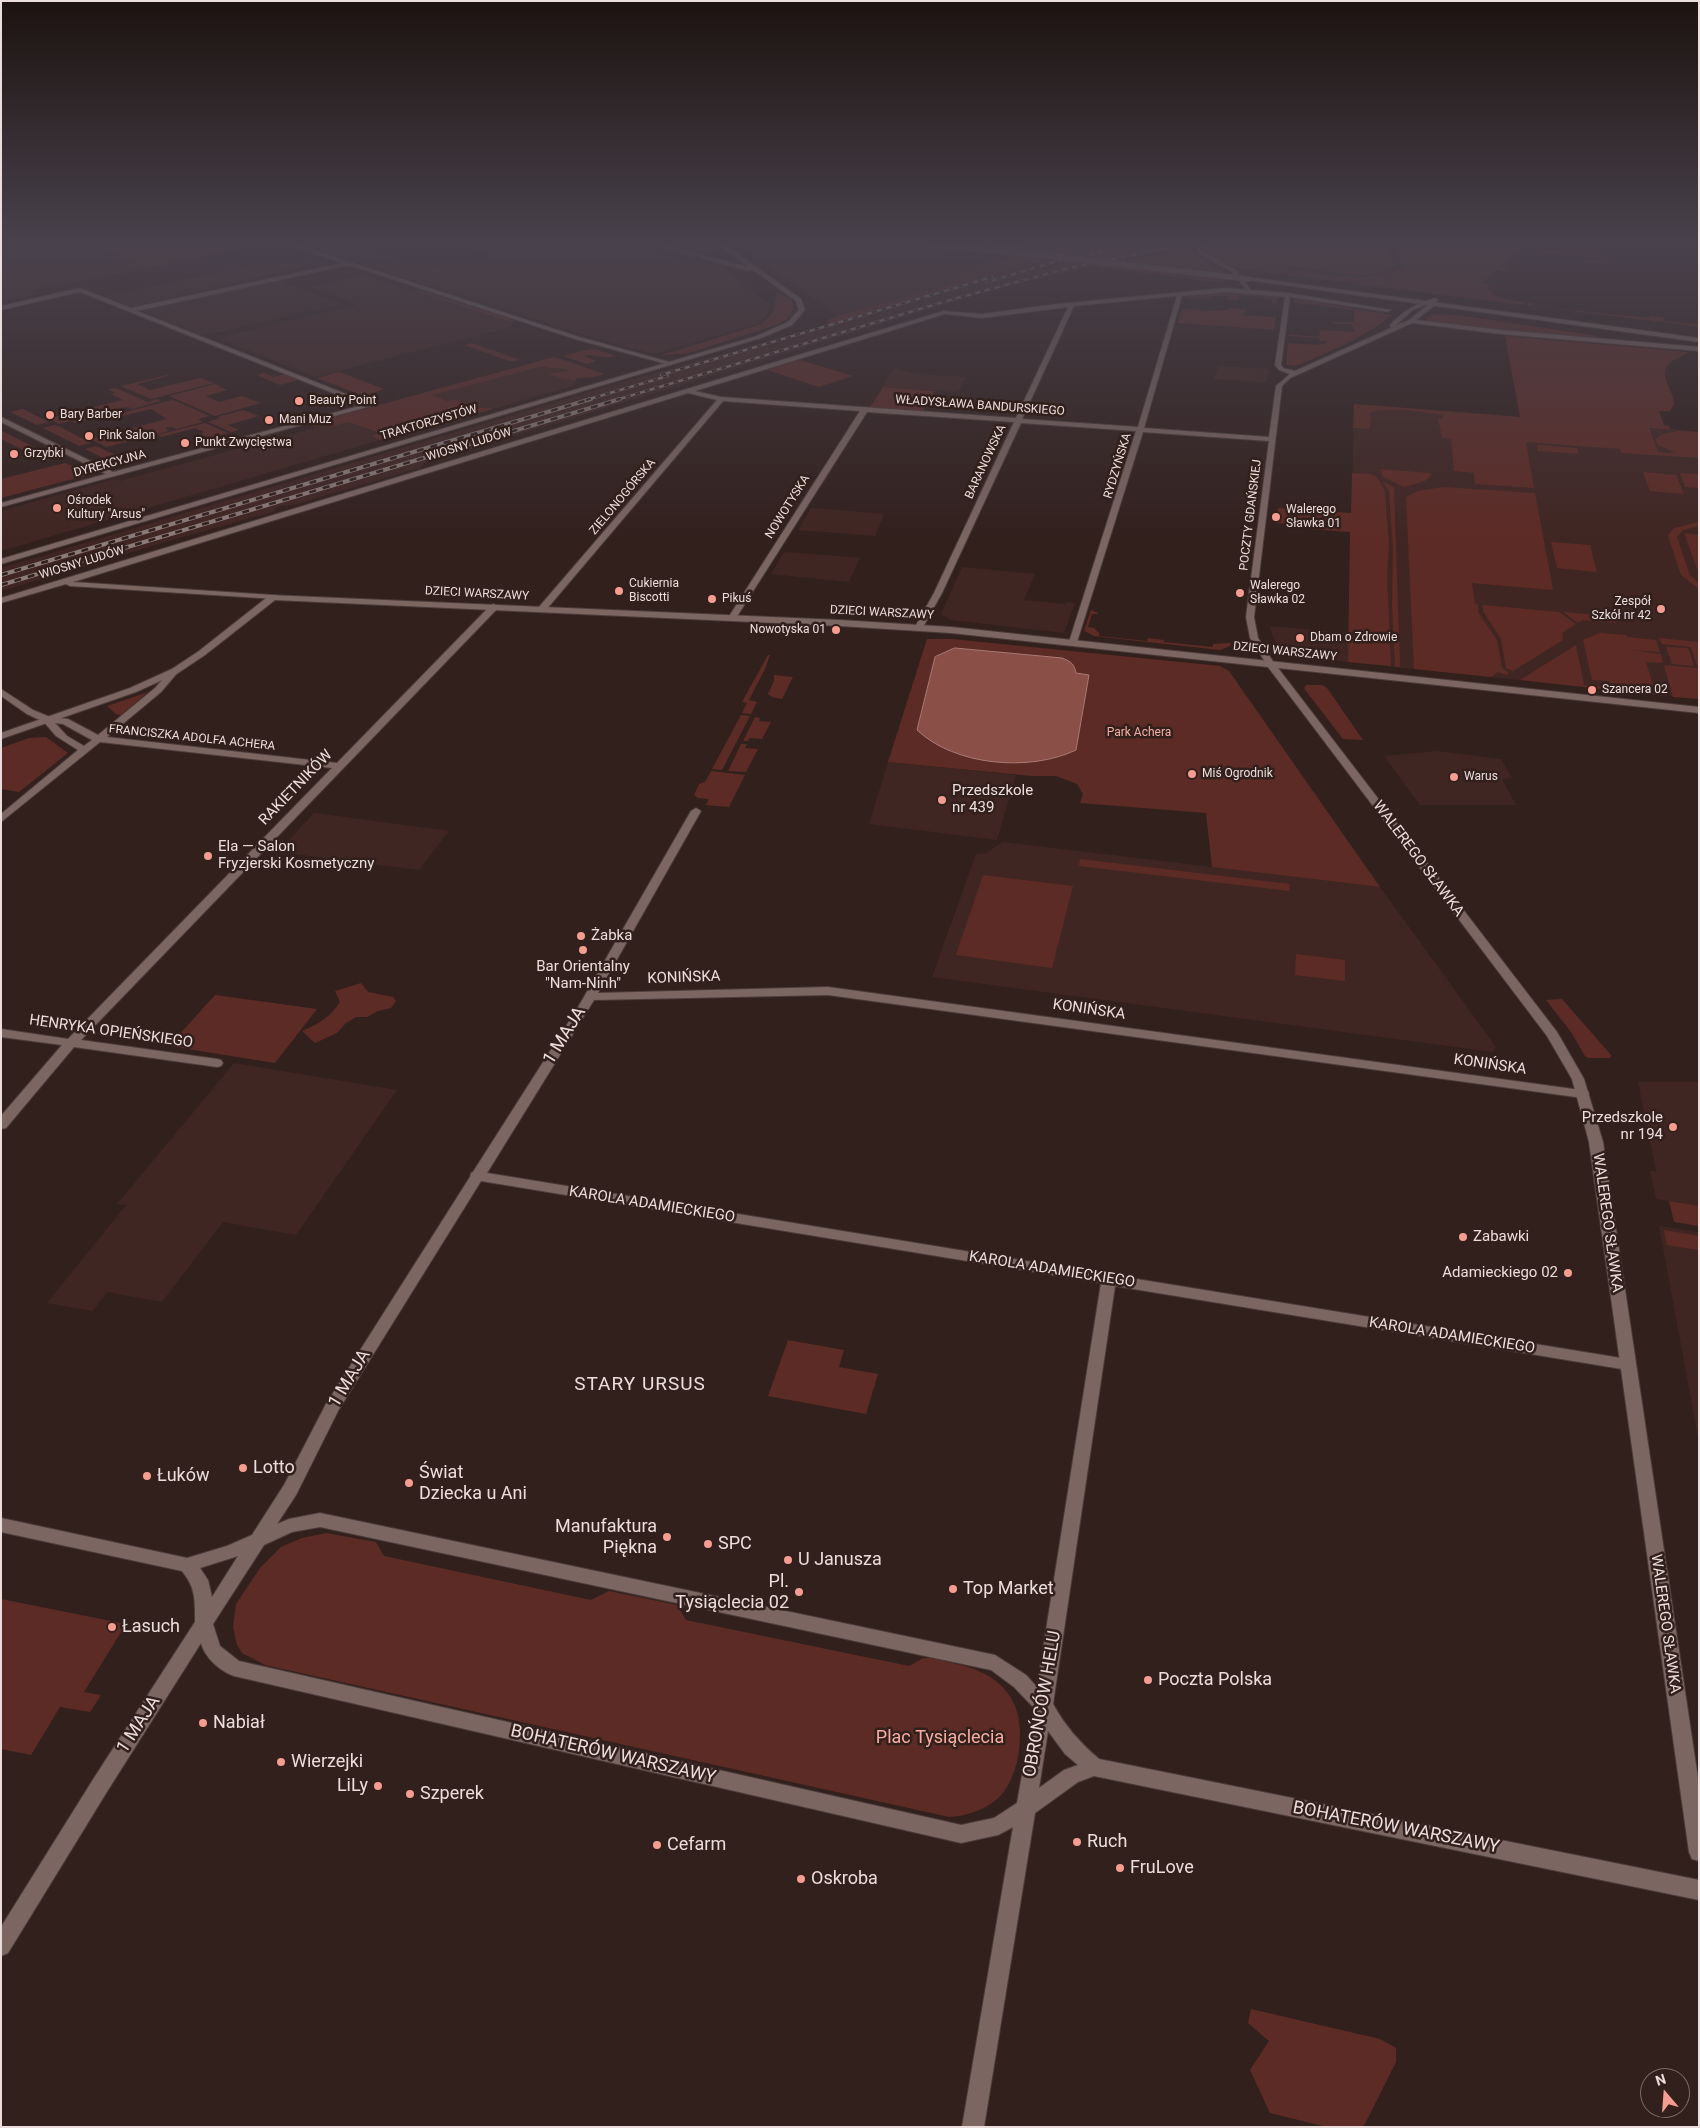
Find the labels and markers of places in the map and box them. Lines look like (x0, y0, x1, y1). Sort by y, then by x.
place label: Beauty Point (309, 394, 376, 408)
marker: Beauty Point (293, 395, 305, 407)
place label: Bary Barber (60, 408, 122, 422)
marker: Bary Barber (44, 409, 56, 421)
place label: Mani Muz (279, 413, 332, 427)
marker: Mani Muz (263, 414, 275, 426)
place label: Pink Salon (99, 429, 155, 443)
marker: Pink Salon (83, 430, 95, 442)
place label: Punkt Zwycięstwa (195, 436, 292, 450)
marker: Punkt Zwycięstwa (179, 437, 191, 449)
place label: Grzybki (24, 447, 64, 461)
marker: Grzybki (8, 448, 20, 460)
place label: Ośrodek Kultury "Arsus" (67, 494, 145, 522)
marker: Ośrodek Kultury "Arsus" (51, 502, 63, 514)
place label: Walerego Sławka 01 (1286, 503, 1341, 531)
marker: Walerego Sławka 01 (1270, 511, 1282, 523)
place label: Cukiernia Biscotti (629, 577, 679, 605)
place label: Walerego Sławka 02 (1250, 579, 1305, 607)
marker: Cukiernia Biscotti (613, 585, 625, 597)
marker: Walerego Sławka 02 (1234, 587, 1246, 599)
place label: Pikuś (722, 592, 751, 606)
marker: Pikuś (706, 593, 718, 605)
place label: Zespół Szkół nr 42 (1592, 595, 1651, 623)
marker: Zespół Szkół nr 42 (1655, 603, 1667, 615)
place label: Nowotyska 01 (750, 623, 826, 637)
marker: Nowotyska 01 (830, 624, 842, 636)
place label: Dbam o Zdrowie (1310, 631, 1397, 645)
marker: Dbam o Zdrowie (1294, 632, 1306, 644)
place label: Szancera 02 (1602, 683, 1668, 697)
marker: Szancera 02 (1586, 684, 1598, 696)
place label: Miś Ogrodnik (1202, 767, 1273, 781)
marker: Miś Ogrodnik (1186, 768, 1198, 780)
place label: Warus (1464, 770, 1498, 784)
marker: Warus (1448, 771, 1460, 783)
place label: Przedszkole nr 439 (952, 782, 1033, 817)
marker: Przedszkole nr 439 (936, 794, 948, 806)
place label: Ela — Salon Fryzjerski Kosmetyczny (218, 838, 374, 873)
marker: Ela — Salon Fryzjerski Kosmetyczny (202, 850, 214, 862)
place label: Żabka (591, 927, 632, 945)
marker: Żabka (575, 930, 587, 942)
marker: Bar Orientalny "Nam-Ninh" (577, 944, 589, 956)
place label: Bar Orientalny "Nam-Ninh" (536, 958, 630, 993)
place label: Przedszkole nr 194 (1582, 1109, 1663, 1144)
marker: Przedszkole nr 194 (1667, 1121, 1679, 1133)
place label: Zabawki (1473, 1228, 1529, 1246)
marker: Zabawki (1457, 1231, 1469, 1243)
place label: Adamieckiego 02 (1442, 1264, 1558, 1282)
marker: Adamieckiego 02 (1562, 1267, 1574, 1279)
place label: Lotto (253, 1457, 295, 1479)
marker: Lotto (237, 1462, 249, 1474)
place label: Świat Dziecka u Ani (419, 1462, 527, 1505)
place label: Łuków (157, 1465, 210, 1487)
marker: Łuków (141, 1470, 153, 1482)
marker: Świat Dziecka u Ani (403, 1477, 415, 1489)
place label: Manufaktura Piękna (555, 1516, 657, 1558)
marker: Manufaktura Piękna (661, 1531, 673, 1543)
place label: SPC (718, 1533, 752, 1555)
marker: SPC (702, 1538, 714, 1550)
place label: U Janusza (798, 1549, 882, 1571)
marker: U Janusza (782, 1554, 794, 1566)
place label: Pl. Tysiąclecia 02 (675, 1571, 789, 1614)
place label: Top Market (963, 1578, 1054, 1600)
marker: Top Market (947, 1583, 959, 1595)
marker: Pl. Tysiąclecia 02 (793, 1586, 805, 1598)
place label: Łasuch (122, 1616, 180, 1638)
marker: Łasuch (106, 1621, 118, 1633)
place label: Poczta Polska (1158, 1669, 1272, 1691)
marker: Poczta Polska (1142, 1674, 1154, 1686)
place label: Nabiał (213, 1712, 265, 1734)
marker: Nabiał (197, 1717, 209, 1729)
place label: Wierzejki (291, 1751, 363, 1773)
marker: Wierzejki (275, 1756, 287, 1768)
place label: LiLy (337, 1775, 368, 1797)
marker: LiLy (372, 1780, 384, 1792)
place label: Szperek (420, 1783, 484, 1805)
marker: Szperek (404, 1788, 416, 1800)
place label: Ruch (1087, 1831, 1127, 1853)
place label: Cefarm (667, 1834, 726, 1856)
marker: Ruch (1071, 1836, 1083, 1848)
marker: Cefarm (651, 1839, 663, 1851)
place label: FruLove (1130, 1857, 1194, 1879)
marker: FruLove (1114, 1862, 1126, 1874)
place label: Oskroba (811, 1868, 878, 1890)
marker: Oskroba (795, 1873, 807, 1885)

